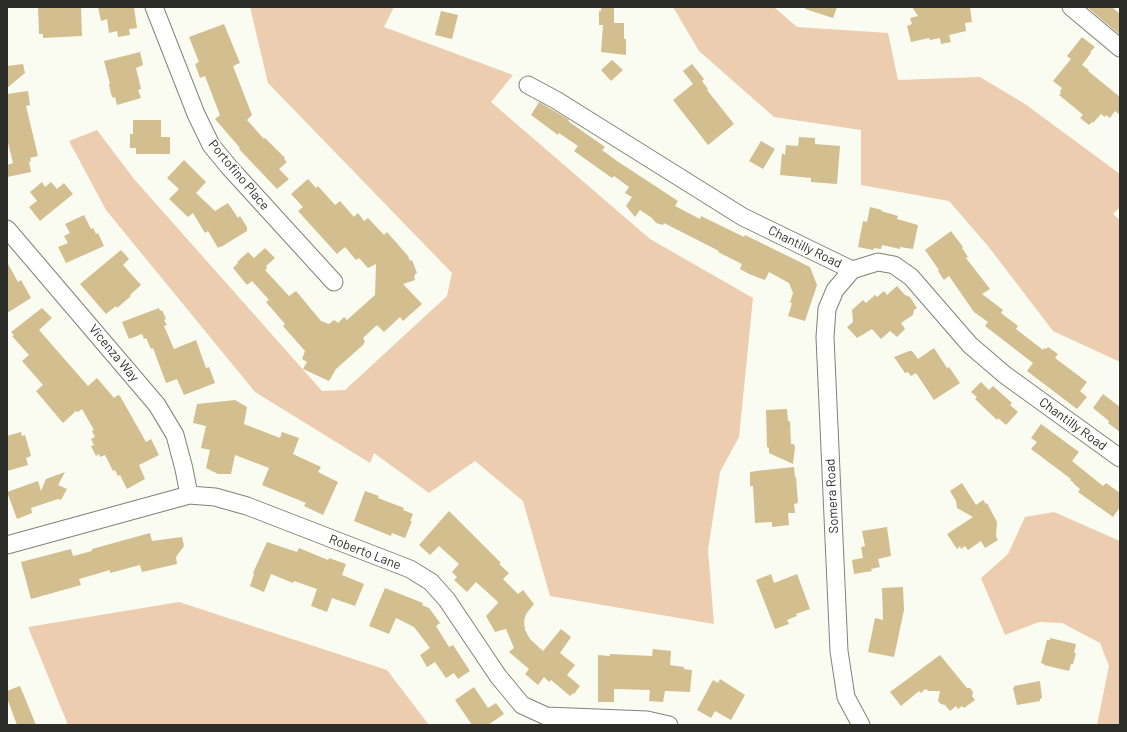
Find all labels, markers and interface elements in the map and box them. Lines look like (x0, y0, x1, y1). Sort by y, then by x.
street label: Portofino Place (205, 137, 273, 213)
street label: Chantilly Road (766, 222, 844, 272)
street label: Vicenza Way (86, 321, 142, 385)
street label: Chantilly Road (1036, 394, 1110, 454)
street label: Somera Road (822, 458, 842, 534)
street label: Roberto Lane (327, 531, 403, 573)

